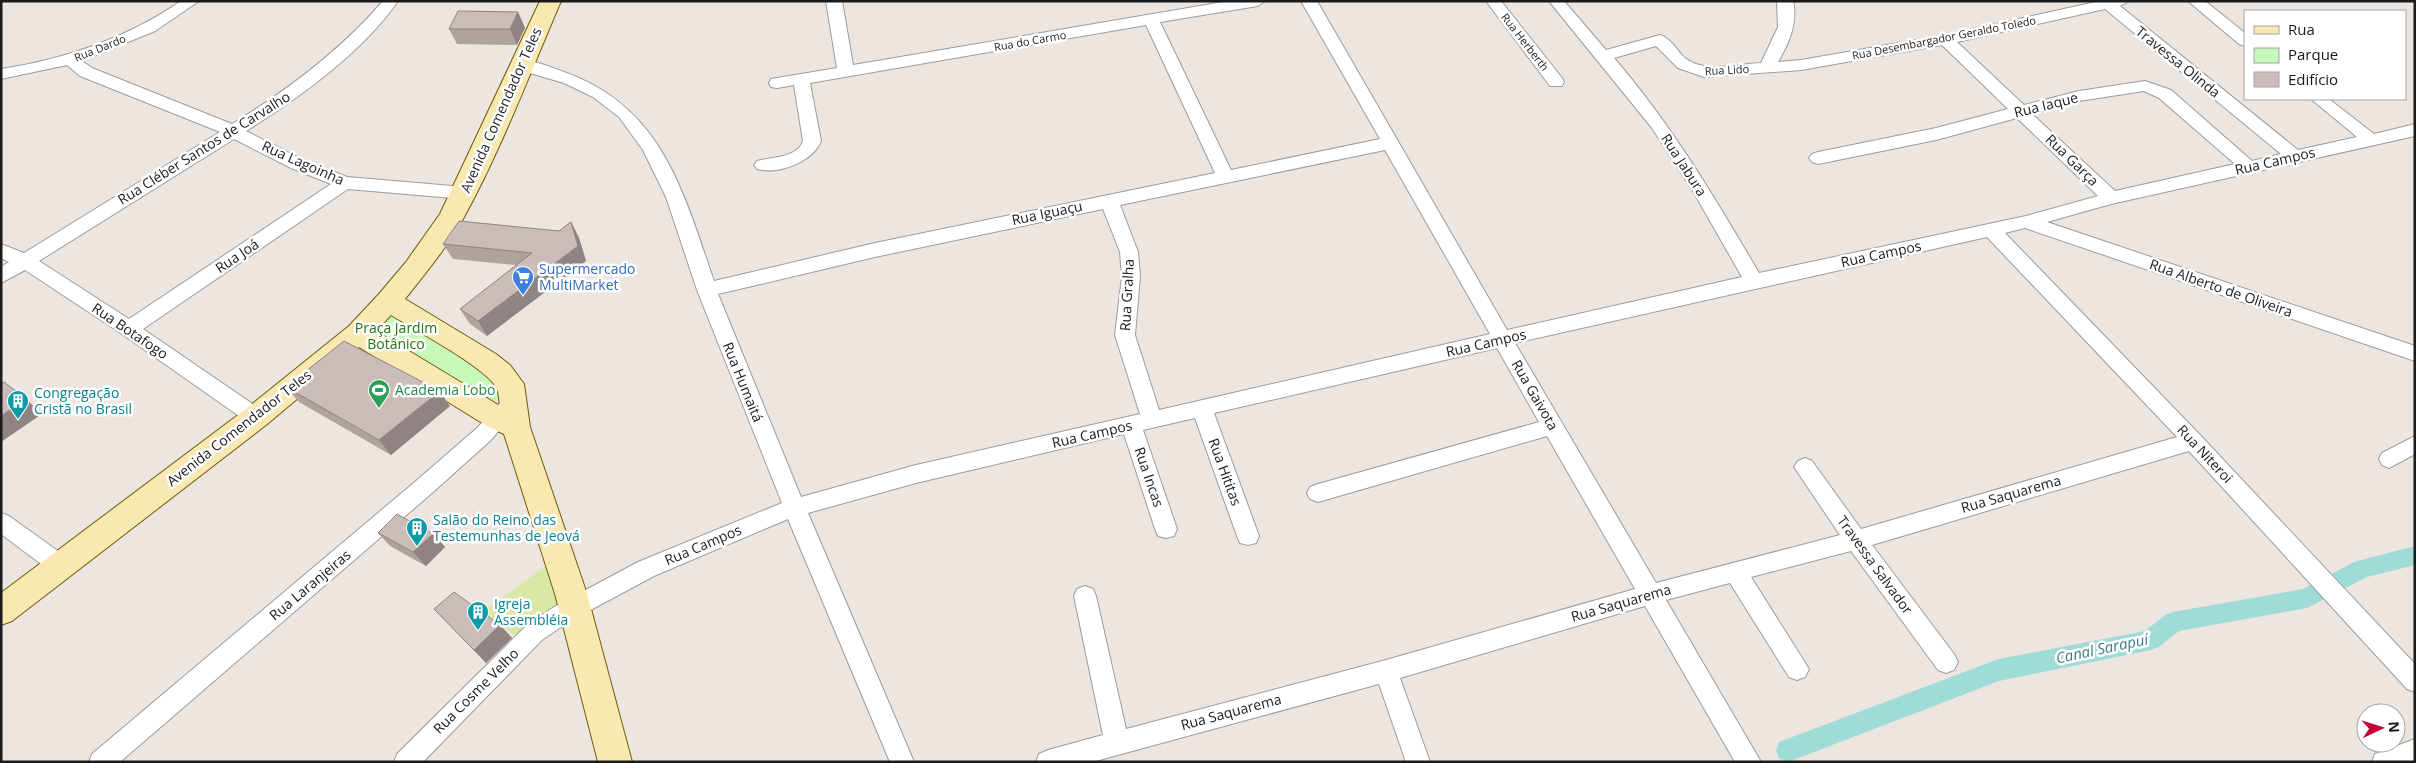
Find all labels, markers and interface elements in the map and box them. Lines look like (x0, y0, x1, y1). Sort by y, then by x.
street label: Rua Herberth (1498, 10, 1553, 74)
legend (2244, 10, 2406, 100)
street label: Rua Desembargador Geraldo Toledo (1851, 12, 2038, 63)
text: Rua (2288, 19, 2315, 39)
street label: Travessa Olinda (2132, 22, 2225, 102)
street label: Avenida Comendador Teles (456, 24, 546, 195)
street label: Rua do Carmo (993, 27, 1068, 54)
street label: Rua Dardo (72, 30, 128, 65)
text: Parque (2288, 44, 2338, 64)
street label: Rua Lido (1704, 61, 1750, 78)
text: Edifício (2288, 69, 2338, 89)
street label: Rua Cléber Santos de Carvalho (114, 86, 294, 209)
street label: Rua Iaque (2012, 87, 2080, 122)
street label: Rua Jabura (1657, 130, 1712, 200)
street label: Rua Garça (2042, 130, 2103, 190)
street label: Rua Lagoinha (259, 136, 347, 189)
street label: Rua Campos (2233, 142, 2317, 179)
street label: Rua Iguaçu (1010, 196, 1084, 229)
street label: Rua Joá (211, 234, 262, 277)
street label: Rua Campos (1839, 236, 1923, 271)
street label: Rua Alberto de Oliveira (2147, 254, 2295, 321)
street label: Rua Gralha (1115, 258, 1138, 332)
place label: Supermercado MultiMarket (539, 259, 635, 294)
supermarket icon: Supermercado MultiMarket (511, 265, 535, 296)
street label: Rua Botafogo (88, 298, 172, 363)
park label: Praça Jardim Botânico (355, 318, 437, 353)
street label: Rua Campos (1444, 324, 1528, 361)
street label: Rua Humaitá (719, 339, 768, 425)
street label: Rua Gaivota (1508, 356, 1563, 433)
street label: Avenida Comendador Teles (162, 365, 315, 490)
sports icon: Academia Lobo (367, 378, 391, 409)
place label: Academia Lobo (395, 380, 495, 399)
place label: Congregação Cristã no Brasil (34, 383, 132, 418)
building icon: Congregação Cristã no Brasil (6, 389, 30, 420)
street label: Rua Campos (1050, 415, 1134, 452)
street label: Rua Niteroi (2173, 420, 2237, 487)
street label: Rua Hititas (1204, 435, 1247, 508)
street label: Rua Incas (1130, 444, 1169, 510)
street label: Rua Saquarema (1959, 470, 2063, 517)
place label: Salão do Reino das Testemunhas de Jeová (433, 510, 580, 545)
street label: Travessa Salvador (1833, 512, 1918, 618)
building icon: Salão do Reino das Testemunhas de Jeová (405, 516, 429, 547)
street label: Rua Campos (661, 520, 744, 569)
street label: Rua Laranjeiras (265, 545, 355, 624)
street label: Rua Saquarema (1569, 579, 1673, 626)
place label: Igreja Assembléia (494, 594, 568, 629)
building icon: Igreja Assembléia (466, 600, 490, 631)
water label: Canal Sarapuí (2054, 628, 2152, 668)
street label: Rua Cosme Velho (429, 644, 523, 738)
street label: Rua Saquarema (1178, 689, 1283, 734)
north arrow (2356, 703, 2406, 753)
text: N (2385, 721, 2404, 733)

